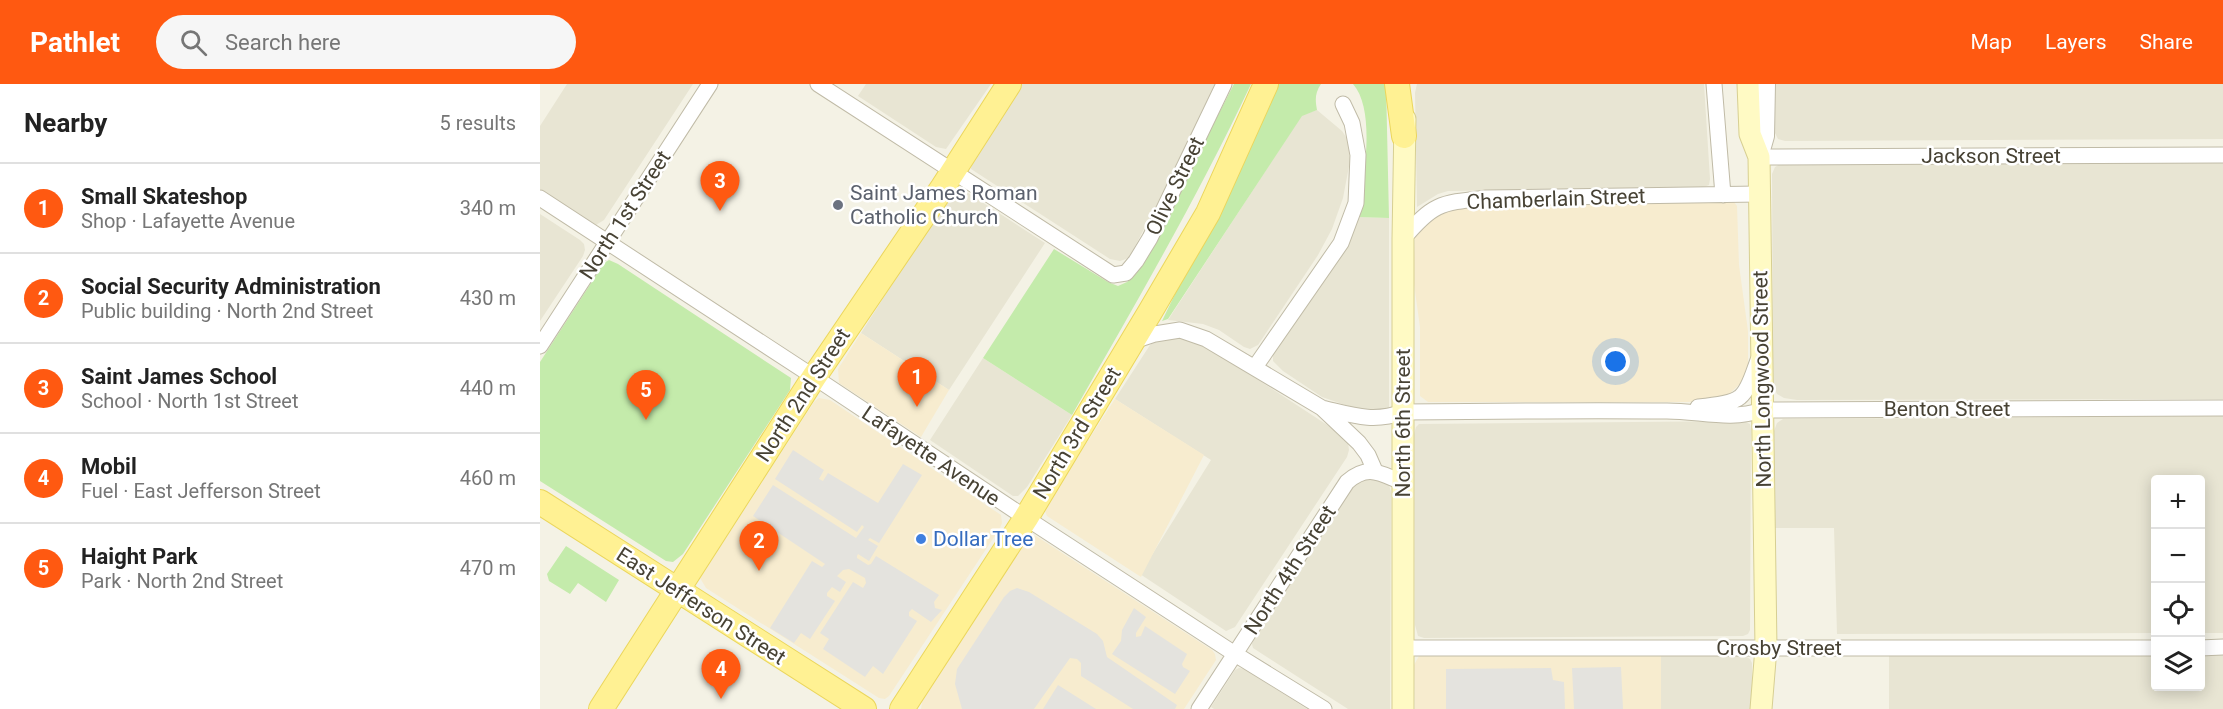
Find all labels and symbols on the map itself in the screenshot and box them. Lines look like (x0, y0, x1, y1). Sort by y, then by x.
street label: Olive Street (1141, 133, 1209, 239)
street label: Jackson Street (1921, 144, 2061, 168)
street label: North 1st Street (575, 146, 676, 284)
pin: 3 (700, 162, 740, 211)
place label: Saint James Roman Catholic Church (850, 181, 1038, 229)
street label: Chamberlain Street (1466, 184, 1646, 214)
marker: Saint James Roman Catholic Church (831, 198, 845, 212)
street label: North Longwood Street (1748, 270, 1776, 488)
street label: North 2nd Street (751, 324, 855, 466)
your location (1601, 347, 1630, 376)
street label: North 6th Street (1391, 348, 1415, 498)
pin: 1 (898, 358, 937, 407)
street label: North 3rd Street (1028, 363, 1126, 503)
pin: 5 (626, 370, 666, 420)
street label: Benton Street (1884, 397, 2010, 421)
street label: Lafayette Avenue (858, 401, 1004, 511)
street label: North 4th Street (1239, 501, 1341, 639)
pin: 2 (740, 522, 778, 571)
place label: Dollar Tree (933, 527, 1033, 551)
marker: Dollar Tree (914, 532, 928, 546)
street label: East Jefferson Street (612, 542, 790, 670)
street label: Crosby Street (1716, 636, 1842, 660)
pin: 4 (702, 650, 741, 699)

